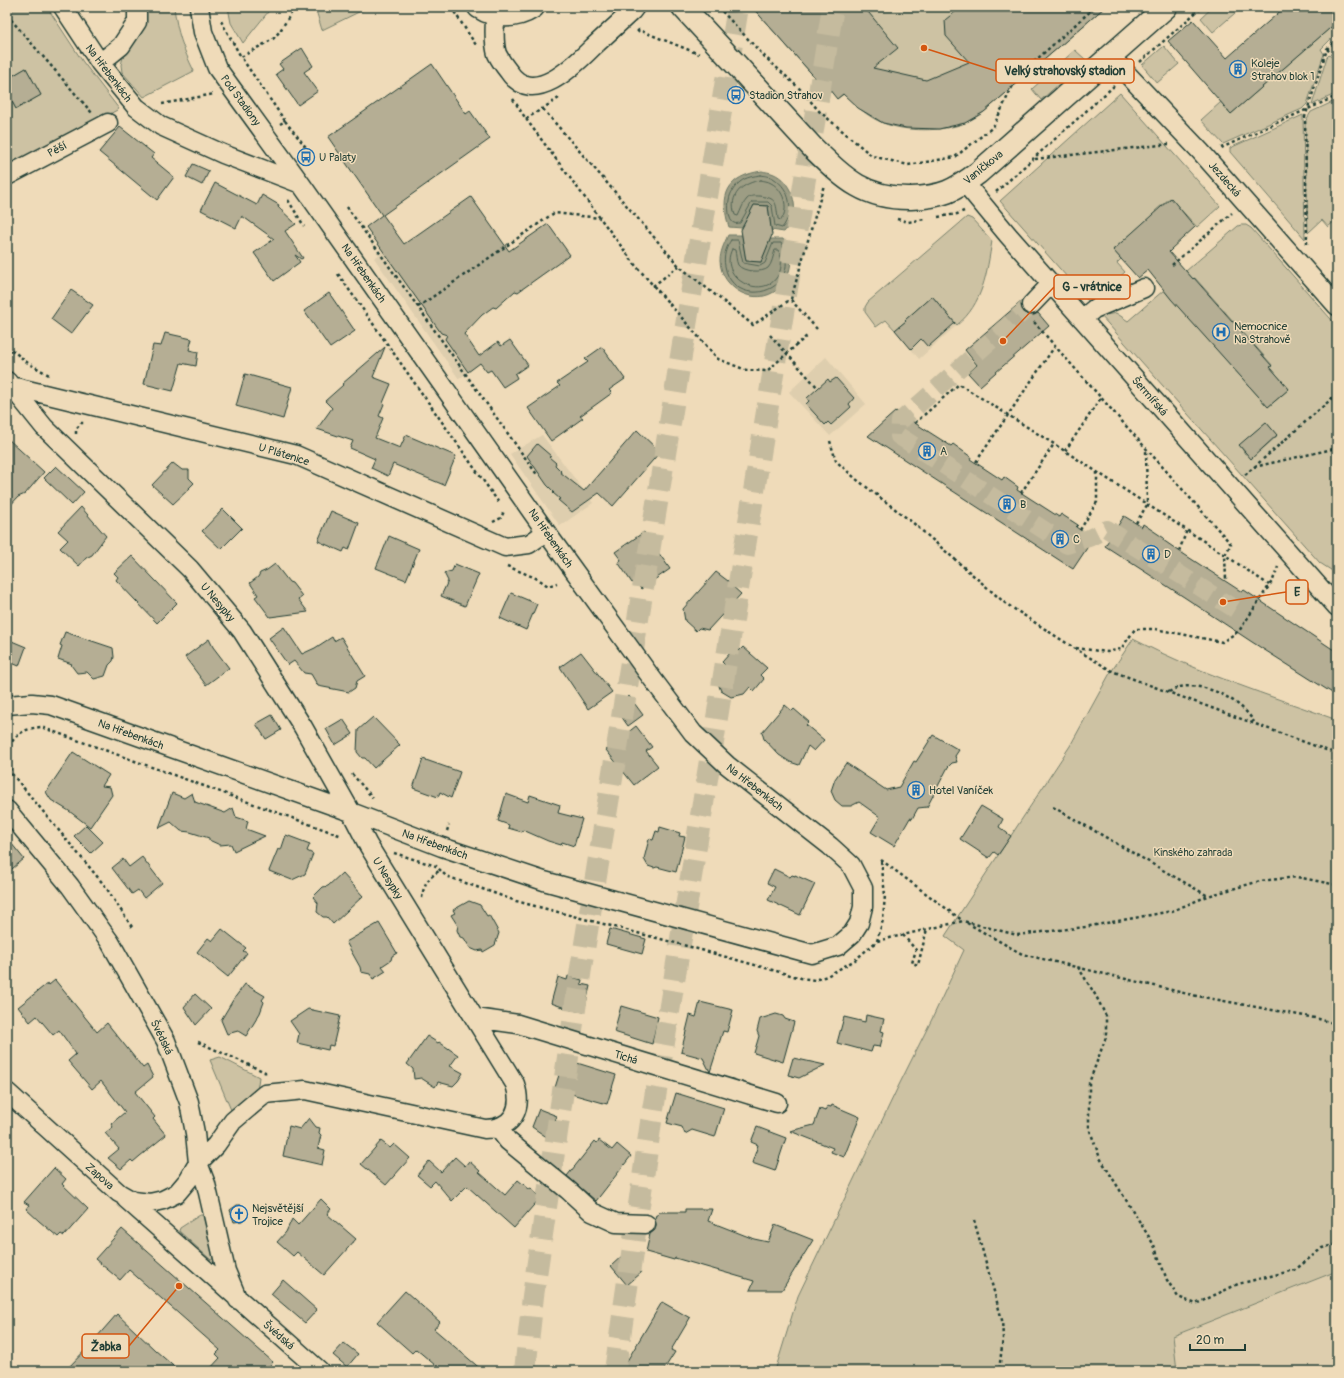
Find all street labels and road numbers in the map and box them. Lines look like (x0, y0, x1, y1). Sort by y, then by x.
street label: Na Hřebenkách (83, 42, 135, 105)
street label: Pod Stadiony (218, 72, 264, 128)
street label: Pěší (45, 139, 69, 160)
street label: Vaníčkova (961, 148, 1006, 187)
street label: Jezdecká (1206, 159, 1244, 200)
street label: Na Hřebenkách (339, 241, 389, 305)
street label: Šermířská (1129, 373, 1171, 419)
street label: U Plátenice (257, 441, 311, 469)
street label: Na Hřebenkách (526, 506, 576, 570)
street label: U Nesypky (198, 580, 238, 625)
street label: Na Hřebenkách (96, 717, 165, 752)
street label: Na Hřebenkách (724, 761, 786, 814)
street label: Na Hřebenkách (400, 827, 469, 862)
street label: U Nesypky (370, 855, 406, 902)
street label: Švédská (148, 1017, 176, 1057)
street label: Tichá (613, 1048, 639, 1067)
street label: Zapova (83, 1160, 117, 1193)
street label: Švédská (260, 1317, 298, 1353)

